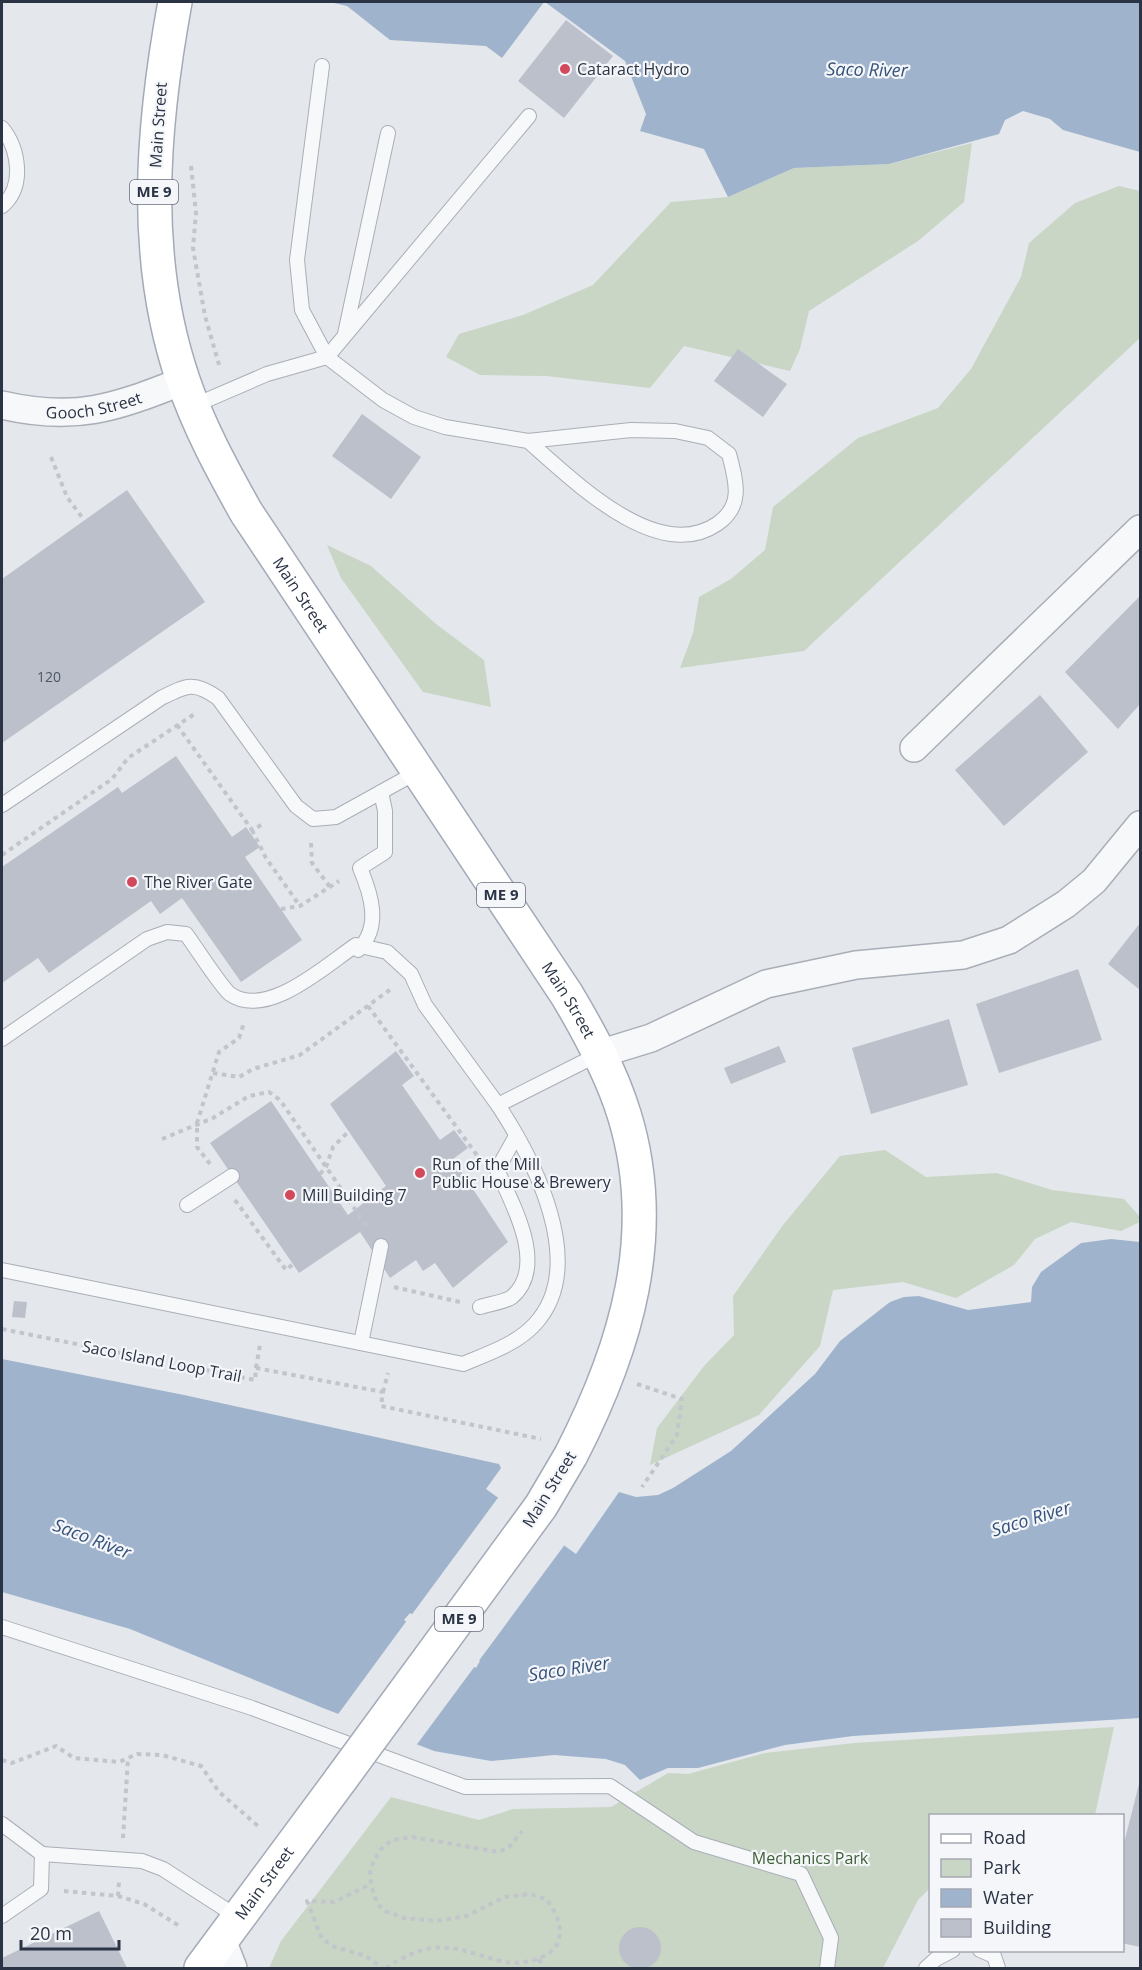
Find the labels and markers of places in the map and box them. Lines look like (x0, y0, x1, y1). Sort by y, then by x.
place label: Cataract Hydro (577, 58, 689, 80)
marker: Cataract Hydro (558, 62, 572, 76)
place label: The River Gate (144, 871, 253, 893)
marker: The River Gate (125, 875, 139, 889)
place label: Run of the Mill Public House & Brewery (432, 1153, 612, 1193)
marker: Run of the Mill Public House & Brewery (413, 1166, 427, 1180)
place label: Mill Building 7 (302, 1184, 407, 1206)
marker: Mill Building 7 (283, 1188, 297, 1202)

